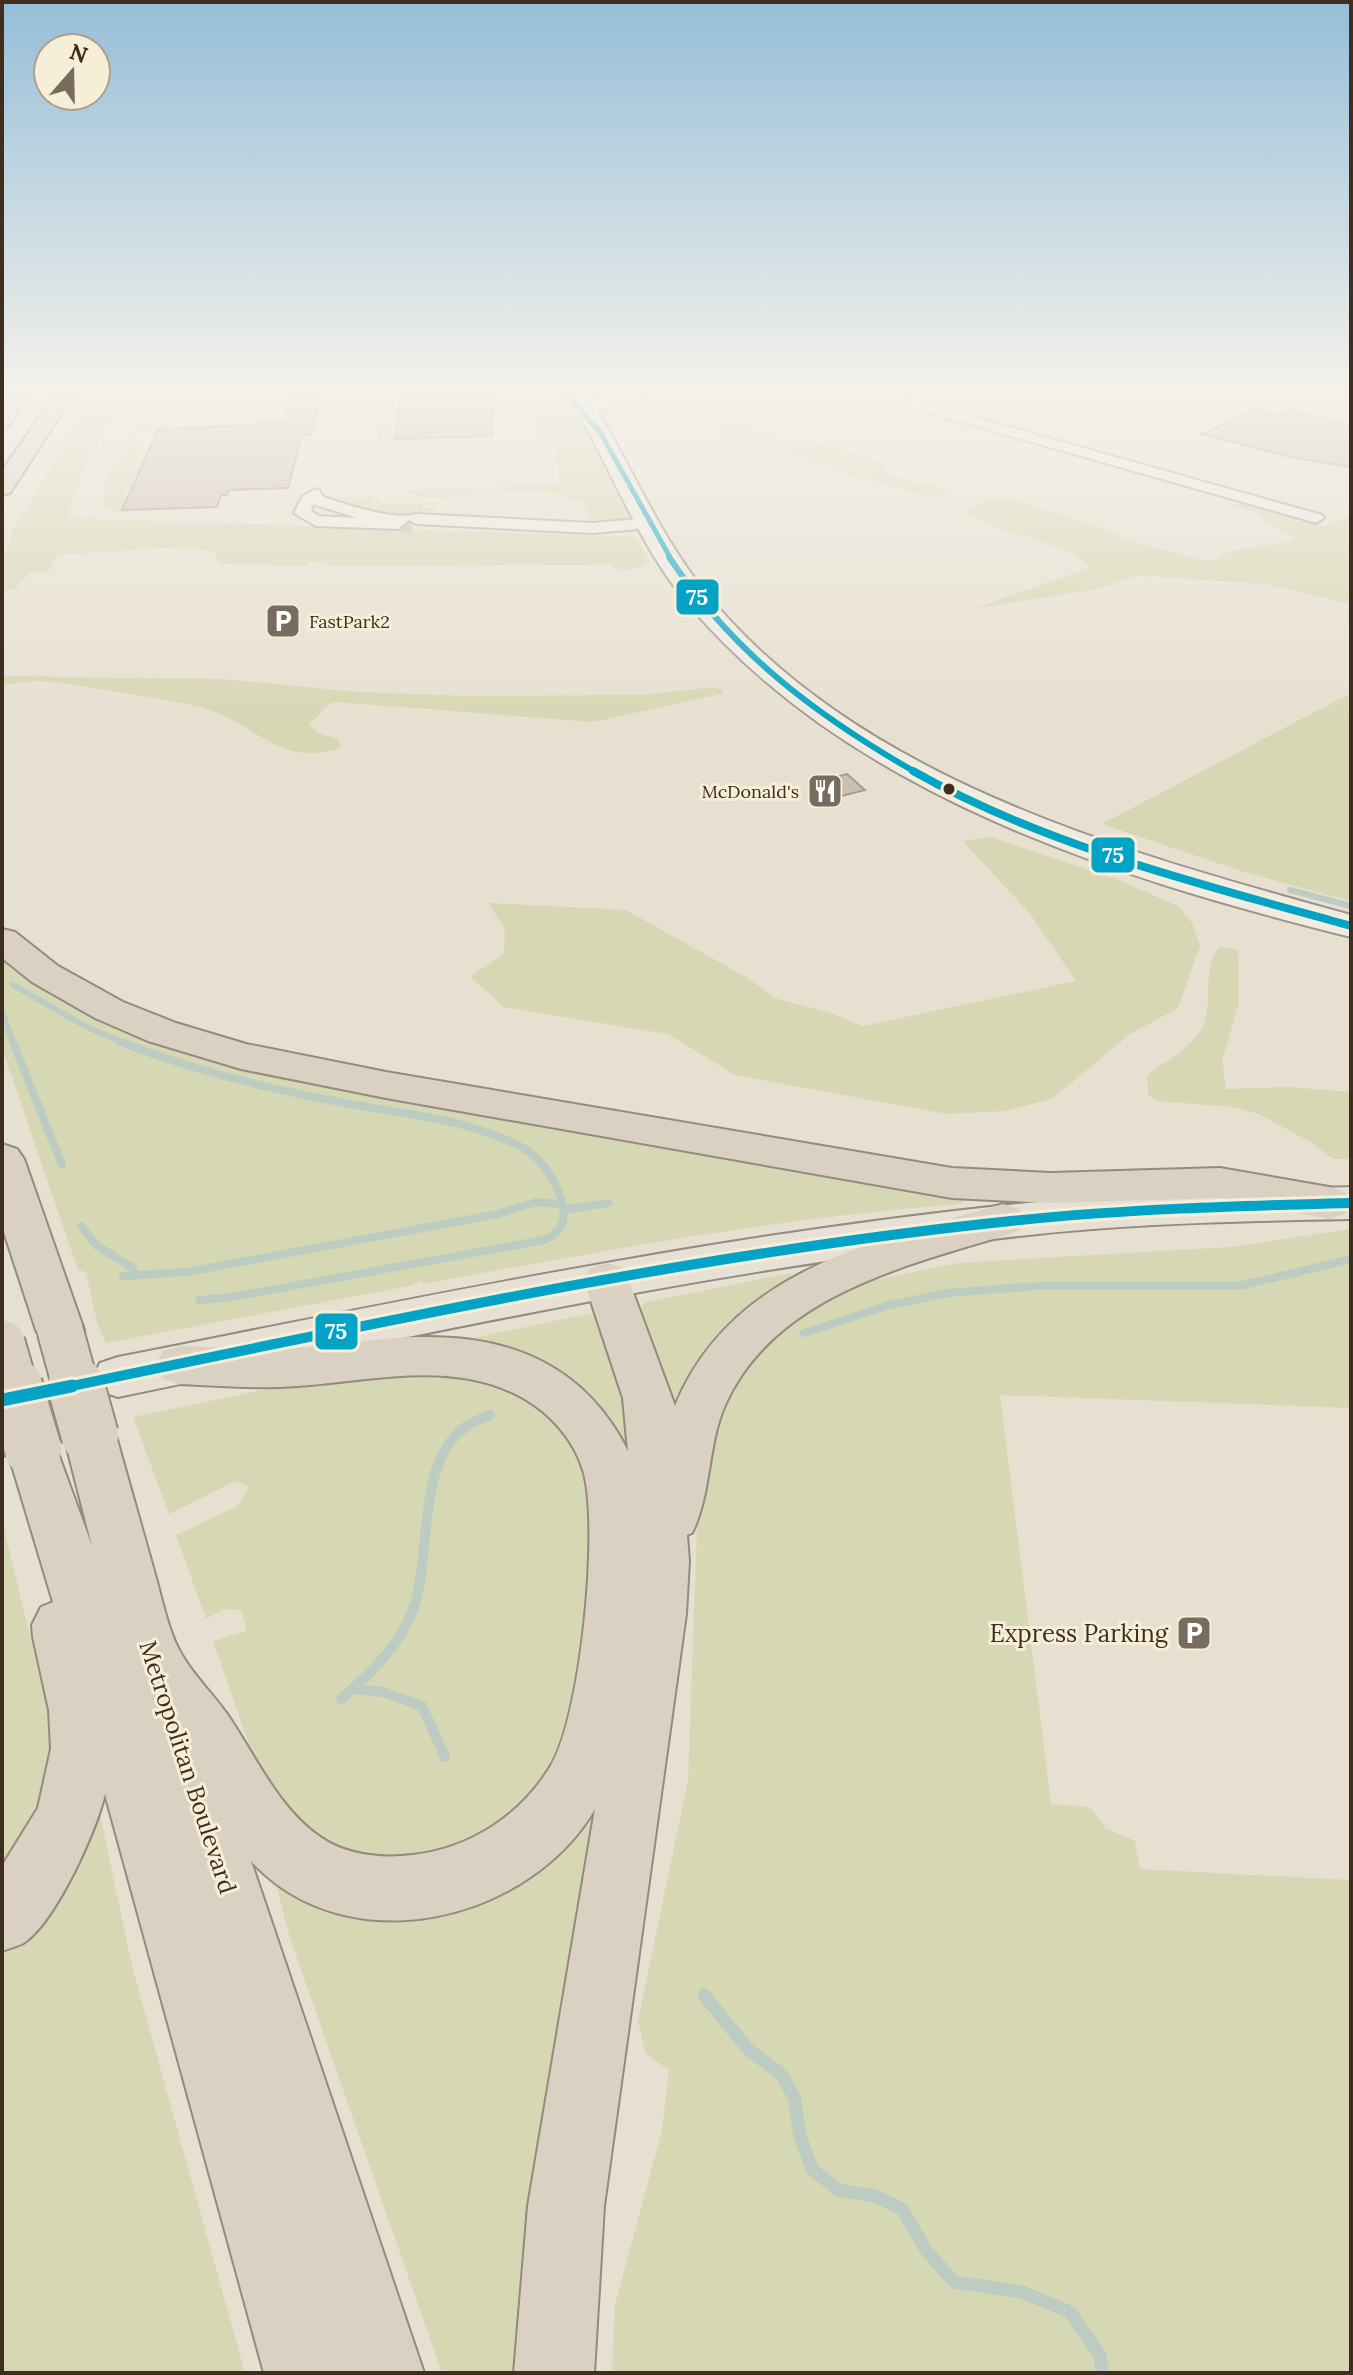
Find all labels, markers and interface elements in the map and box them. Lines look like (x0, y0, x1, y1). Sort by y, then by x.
north arrow (32, 32, 112, 112)
text: N (66, 37, 92, 69)
line badge: 75 (675, 578, 720, 616)
text: 75 (686, 583, 708, 611)
parking icon: FastPark2 (264, 602, 302, 640)
place label: FastPark2 (309, 610, 390, 633)
restaurant icon: McDonald's (806, 772, 844, 810)
place label: McDonald's (701, 780, 799, 803)
unlabelled marker (941, 781, 957, 797)
line badge: 75 (1090, 836, 1136, 874)
text: 75 (1102, 841, 1124, 869)
line badge: 75 (314, 1312, 359, 1351)
text: 75 (325, 1317, 347, 1345)
parking icon: Express Parking (1175, 1614, 1213, 1652)
place label: Express Parking (990, 1618, 1169, 1649)
street label: Metropolitan Boulevard (132, 1636, 244, 1898)

